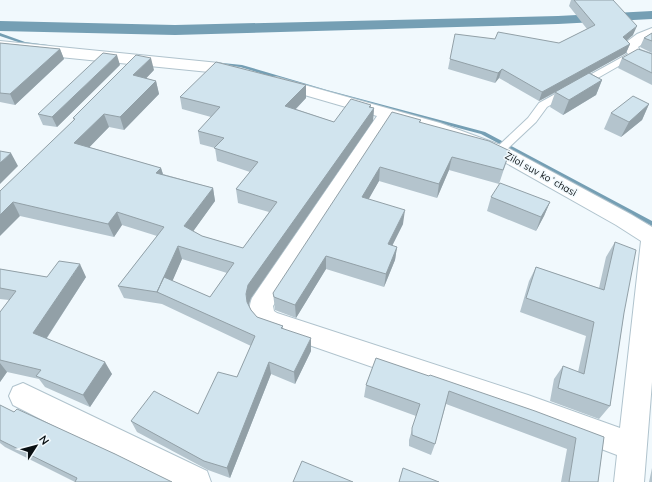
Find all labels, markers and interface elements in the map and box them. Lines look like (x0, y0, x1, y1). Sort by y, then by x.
street label: Zilol suv koʻchasi (503, 149, 579, 199)
north arrow (16, 426, 56, 466)
text: N (36, 433, 52, 448)

